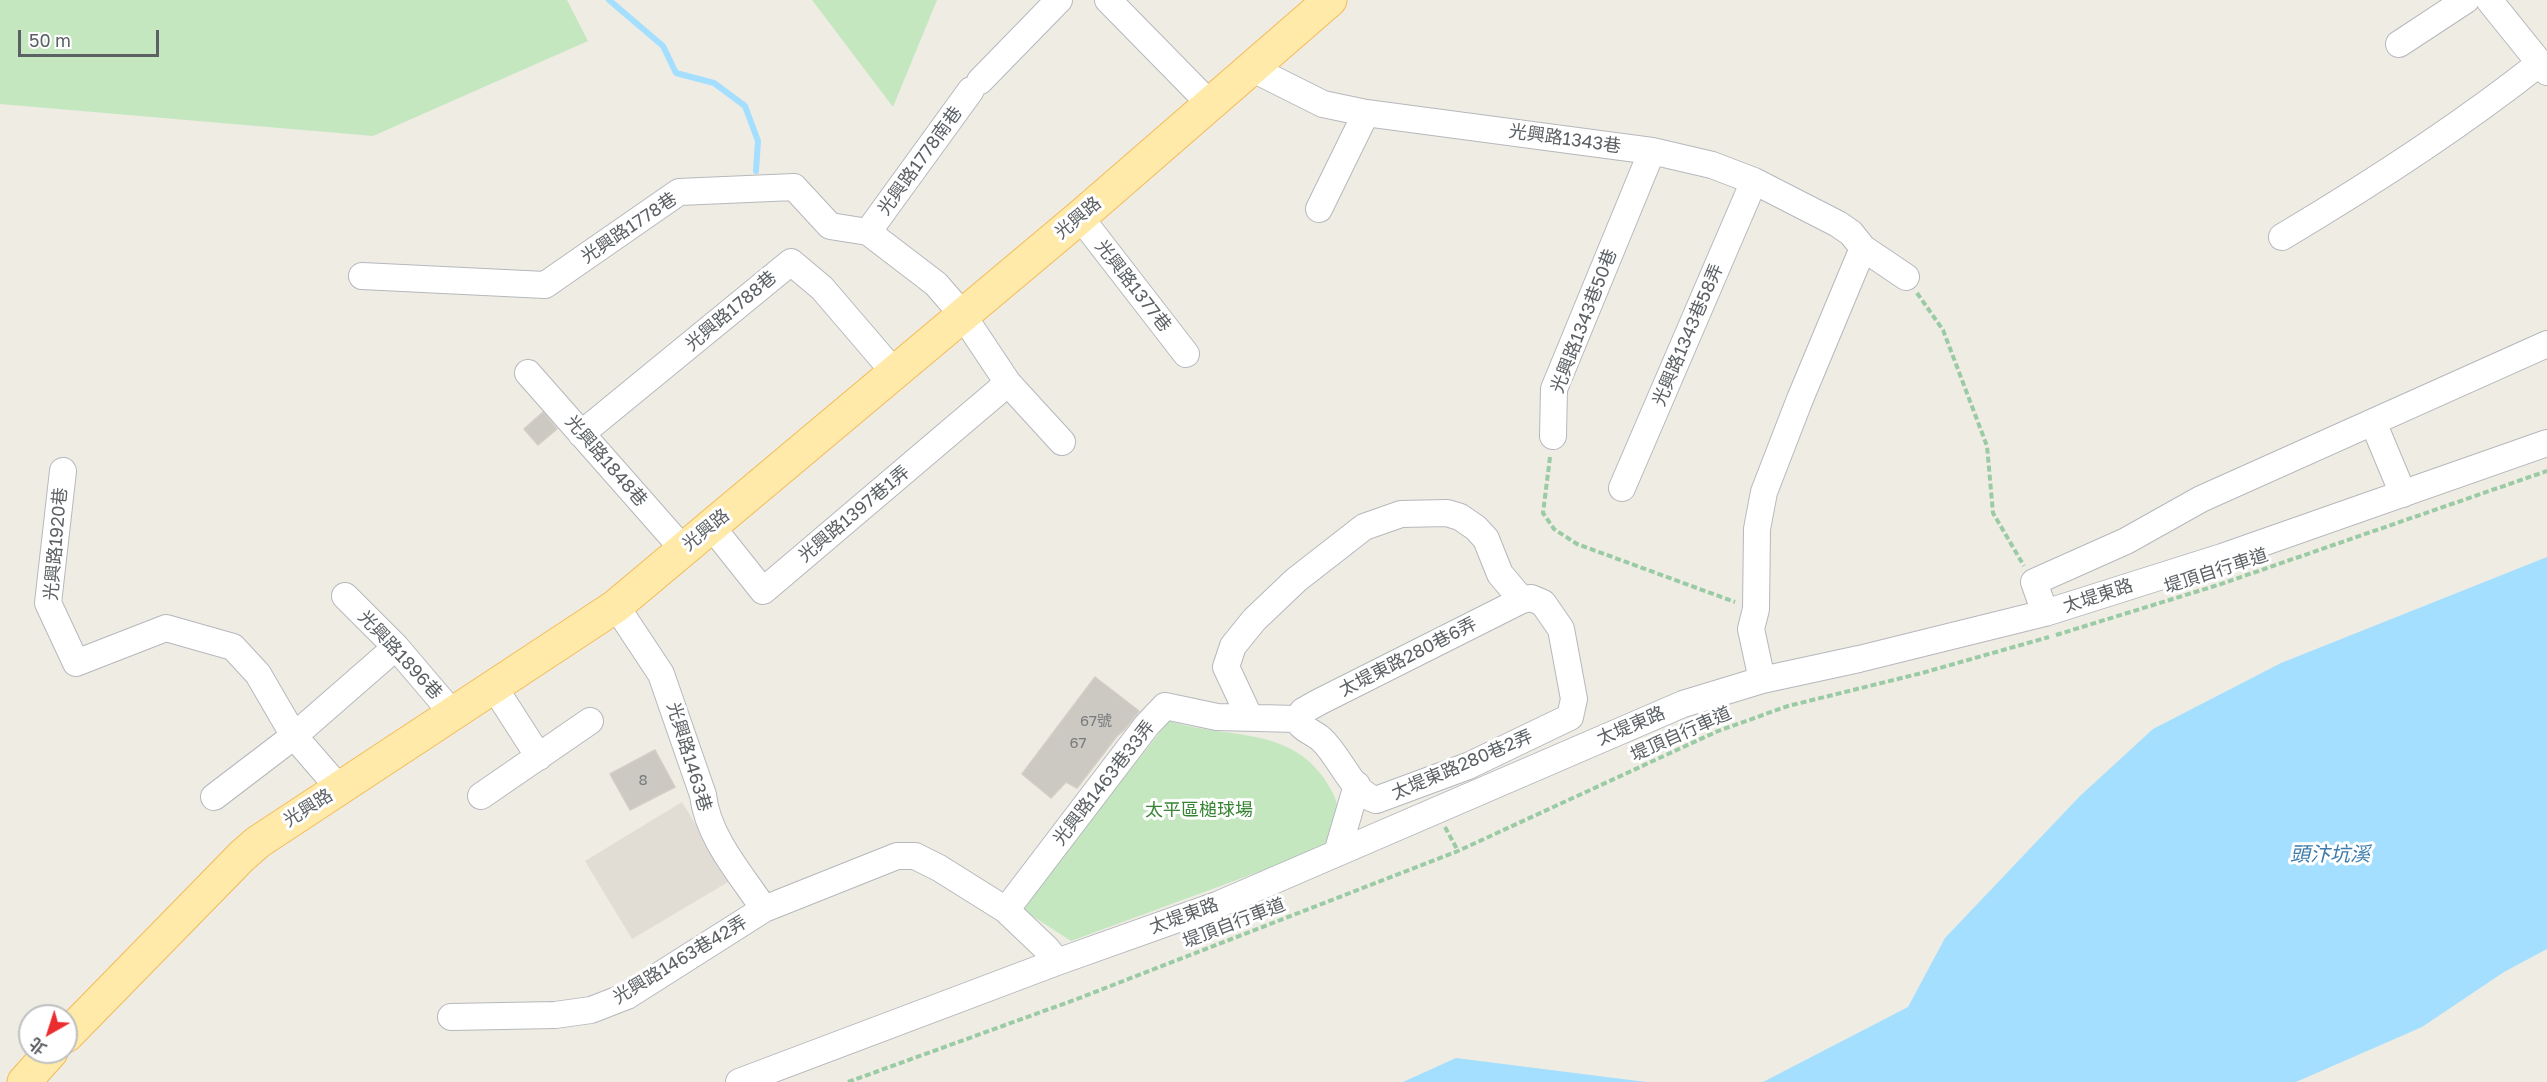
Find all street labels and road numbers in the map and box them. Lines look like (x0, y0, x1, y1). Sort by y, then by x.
street label: 光興路1778南巷 (873, 103, 967, 219)
street label: 光興路1343巷 (1508, 120, 1622, 158)
street label: 光興路1778巷 (577, 188, 681, 268)
street label: 光興路 (1050, 192, 1106, 244)
street label: 光興路1377巷 (1091, 236, 1175, 336)
street label: 光興路1343巷50巷 (1547, 246, 1621, 396)
street label: 光興路1343巷58弄 (1648, 261, 1728, 409)
street label: 光興路1788巷 (681, 267, 781, 355)
street label: 光興路1848巷 (561, 411, 651, 511)
street label: 光興路1397巷1弄 (794, 461, 914, 567)
street label: 光興路1920巷 (40, 487, 72, 601)
street label: 光興路 (678, 505, 734, 555)
street label: 堤頂自行車道 (2161, 544, 2271, 598)
street label: 太堤東路 (2060, 575, 2136, 617)
street label: 光興路1896巷 (353, 606, 447, 704)
street label: 太堤東路280巷6弄 (1336, 613, 1480, 701)
street label: 光興路1463巷 (662, 700, 716, 814)
street label: 太堤東路 (1594, 702, 1668, 750)
street label: 堤頂自行車道 (1627, 702, 1735, 766)
street label: 光興路1463巷33弄 (1049, 716, 1159, 850)
street label: 太堤東路280巷2弄 (1388, 726, 1536, 804)
street label: 光興路 (279, 785, 337, 831)
street label: 太堤東路 (1146, 894, 1222, 938)
street label: 堤頂自行車道 (1180, 894, 1288, 952)
street label: 光興路1463巷42弄 (609, 911, 751, 1009)

